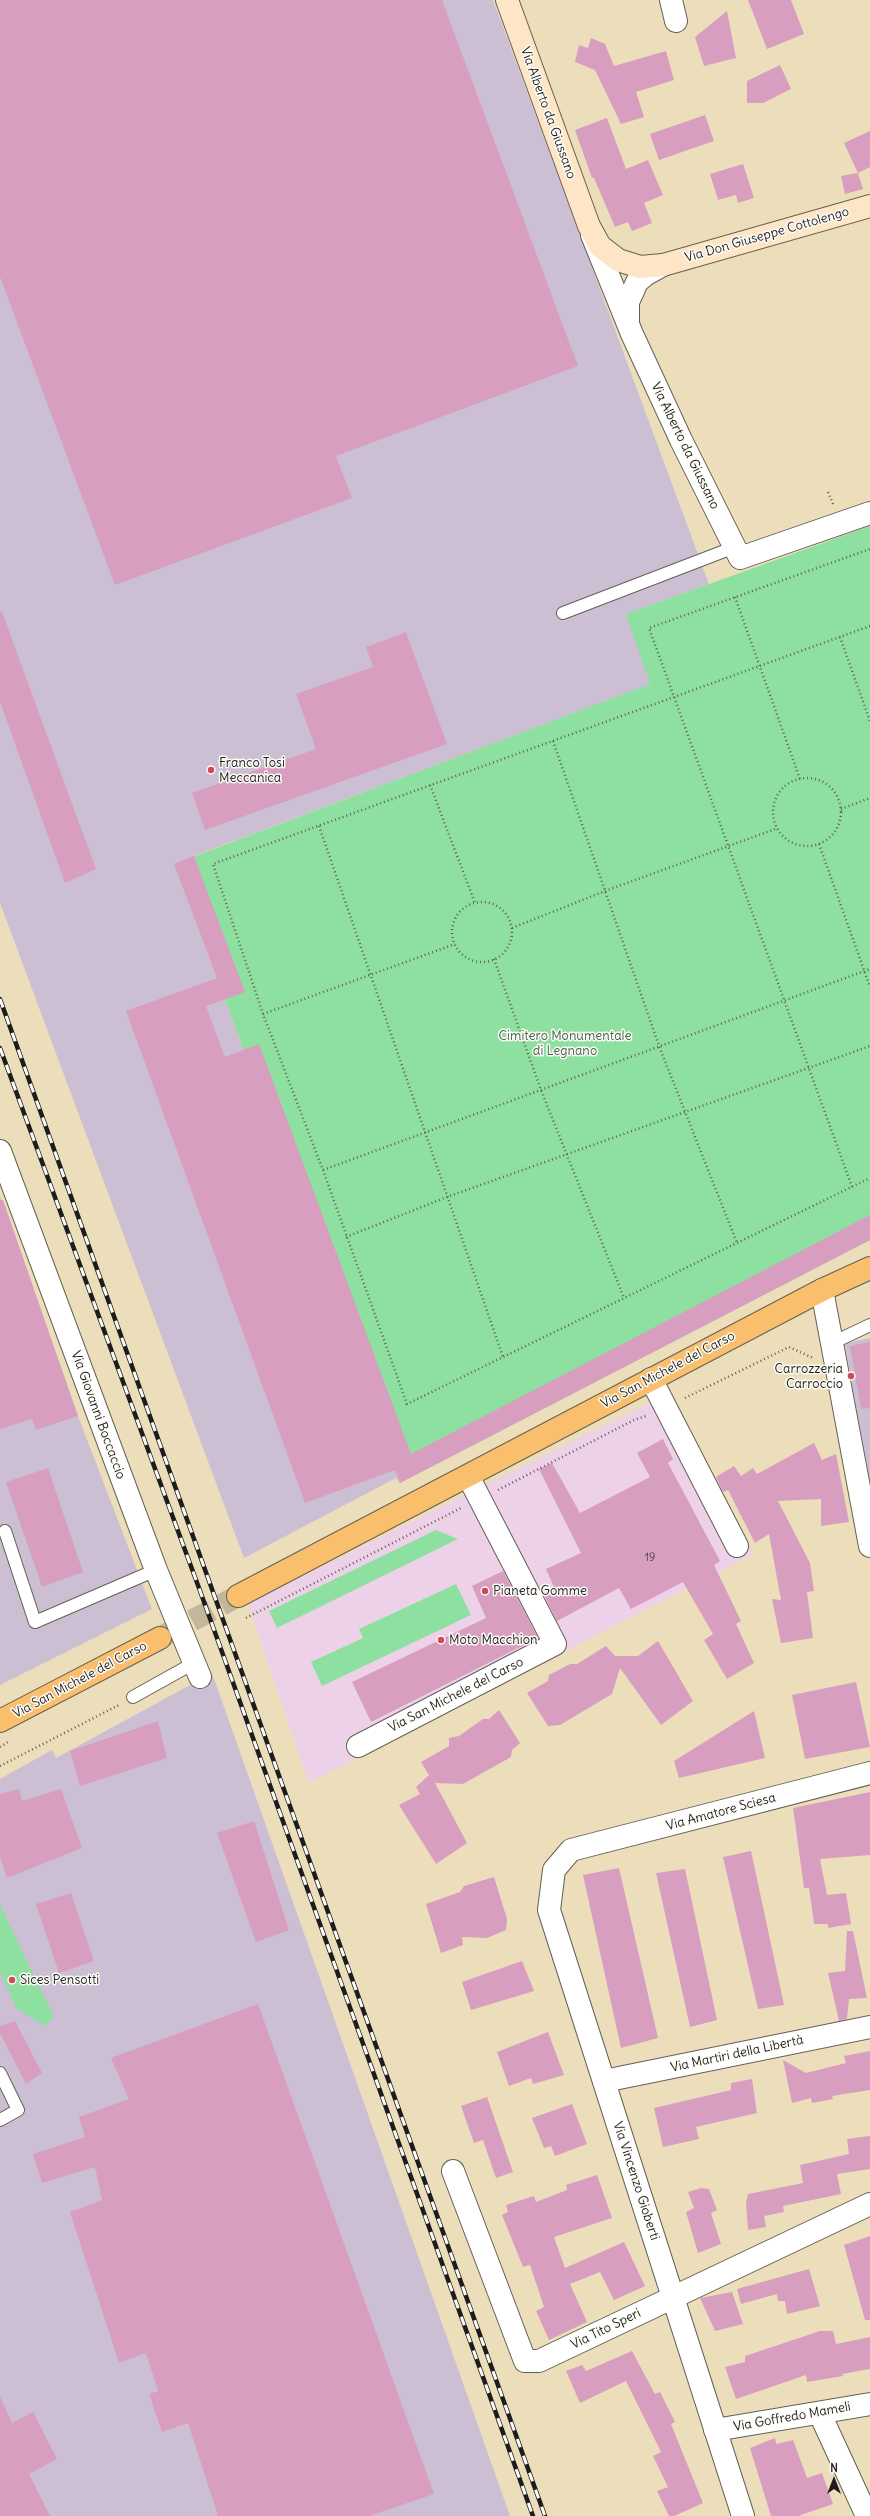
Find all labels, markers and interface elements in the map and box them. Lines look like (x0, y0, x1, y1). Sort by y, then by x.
street label: Via Alberto da Giussano (517, 45, 579, 181)
street label: Via Don Giuseppe Cottolengo (683, 204, 851, 266)
street label: Via Alberto da Giussano (647, 380, 723, 512)
place label: Franco Tosi Meccanica (219, 755, 285, 786)
marker: Franco Tosi Meccanica (206, 765, 216, 775)
park label: Cimitero Monumentale di Legnano (499, 1028, 631, 1059)
street label: Via San Michele del Carso (598, 1328, 738, 1412)
street label: Via Giovanni Boccaccio (68, 1349, 128, 1481)
place label: Carrozzeria Carroccio (775, 1361, 843, 1392)
marker: Carrozzeria Carroccio (846, 1371, 856, 1381)
house number: 19 (645, 1551, 655, 1565)
place label: Pianeta Gomme (493, 1583, 587, 1599)
marker: Pianeta Gomme (480, 1586, 490, 1596)
place label: Moto Macchion (449, 1632, 538, 1648)
marker: Moto Macchion (436, 1635, 446, 1645)
street label: Via San Michele del Carso (10, 1638, 150, 1722)
street label: Via San Michele del Carso (386, 1654, 526, 1736)
street label: Via Amatore Sciesa (665, 1790, 777, 1834)
place label: Sices Pensotti (20, 1972, 99, 1988)
marker: Sices Pensotti (7, 1975, 17, 1985)
street label: Via Martiri della Libertà (669, 2032, 805, 2076)
street label: Via Vincenzo Gioberti (609, 2120, 663, 2242)
street label: Via Tito Speri (568, 2305, 644, 2353)
street label: Via Goffredo Mameli (732, 2399, 852, 2435)
north arrow (814, 2460, 854, 2500)
text: N (830, 2461, 838, 2475)

